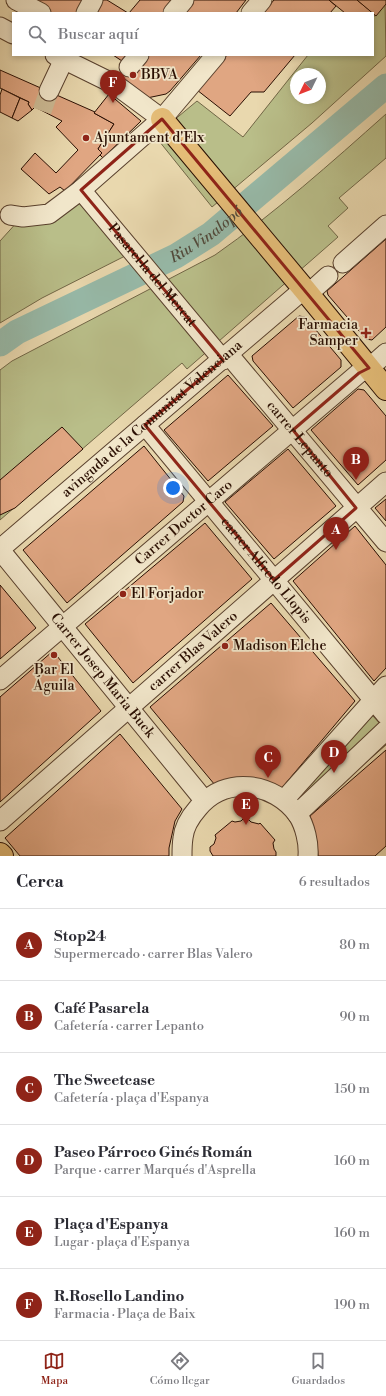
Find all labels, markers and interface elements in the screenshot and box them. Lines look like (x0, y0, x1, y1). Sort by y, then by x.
search box (12, 12, 374, 56)
icon: search (26, 23, 48, 45)
text: Buscar aquí (58, 25, 139, 44)
place label: BBVA (140, 66, 178, 84)
north arrow (290, 68, 326, 104)
pin: F (100, 70, 126, 103)
marker: BBVA (128, 70, 138, 80)
place label: Ajuntament d'Elx (93, 129, 205, 147)
marker: Ajuntament d'Elx (81, 133, 91, 143)
water label: Riu Vinalopó (166, 201, 247, 268)
street label: Pasarel·la del Mercat (104, 220, 201, 331)
place label: Farmacia Samper (298, 316, 359, 350)
marker: Farmacia Samper (361, 328, 371, 338)
street label: avinguda de la Comunitat Valenciana (58, 336, 247, 501)
street label: carrer Lepanto (262, 397, 337, 482)
pin: B (343, 447, 369, 480)
street label: Carrer Doctor Caro (131, 476, 237, 570)
your location (163, 478, 183, 498)
street label: carrer Alfredo Llopis (216, 513, 315, 627)
pin: A (323, 517, 349, 550)
place label: El Forjador (131, 585, 204, 603)
marker: El Forjador (118, 589, 128, 599)
street label: carrer Blas Valero (145, 607, 242, 696)
street label: Carrer Josep Maria Buck (46, 609, 159, 742)
place label: Madison Elche (233, 637, 326, 655)
marker: Madison Elche (220, 641, 230, 651)
marker: Bar El Águila (49, 650, 59, 660)
place label: Bar El Águila (32, 661, 75, 695)
pin: D (321, 740, 347, 773)
pin: C (255, 745, 281, 778)
pin: E (233, 792, 259, 825)
text: Cerca (16, 871, 64, 893)
text: 6 resultados (299, 874, 370, 890)
text: Stop24 (54, 927, 106, 946)
text: A (24, 937, 34, 953)
text: 80 m (339, 937, 370, 953)
text: Supermercado · carrer Blas Valero (54, 946, 253, 962)
text: Café Pasarela (54, 999, 149, 1018)
text: B (24, 1009, 34, 1025)
text: 90 m (339, 1009, 370, 1025)
text: Cafetería · carrer Lepanto (54, 1018, 204, 1034)
text: The Sweetcase (54, 1071, 155, 1090)
text: C (24, 1081, 34, 1097)
text: 150 m (335, 1081, 370, 1097)
text: Cafetería · plaça d'Espanya (54, 1090, 209, 1106)
text: Paseo Párroco Ginés Román (54, 1143, 252, 1162)
text: D (24, 1153, 34, 1169)
text: 160 m (334, 1153, 370, 1169)
text: Parque · carrer Marqués d'Asprella (54, 1162, 256, 1178)
text: Plaça d'Espanya (54, 1215, 168, 1234)
text: E (24, 1225, 34, 1241)
text: 160 m (334, 1225, 370, 1241)
text: Lugar · plaça d'Espanya (54, 1234, 190, 1250)
text: R.Rosello Landino (54, 1287, 184, 1306)
text: F (24, 1297, 34, 1313)
text: 190 m (334, 1297, 370, 1313)
text: Farmacia · Plaça de Baix (54, 1306, 195, 1322)
tab: Mapa (41, 1350, 68, 1388)
tab: Cómo llegar (150, 1350, 210, 1388)
tab: Guardados (291, 1350, 345, 1388)

